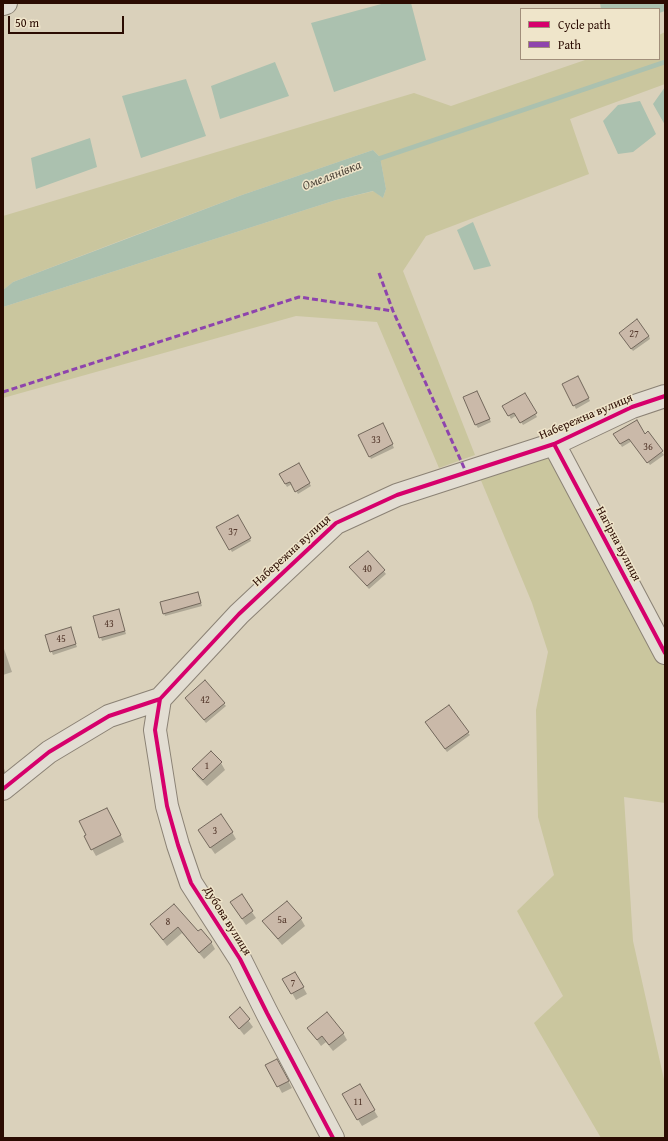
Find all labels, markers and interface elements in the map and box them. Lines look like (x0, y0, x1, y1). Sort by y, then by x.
scale bar (10, 8, 126, 34)
legend (520, 8, 660, 60)
text: 50 m (15, 14, 39, 31)
text: Cycle path (558, 16, 610, 33)
text: Path (558, 36, 581, 53)
water label: Омелянівка (300, 158, 364, 194)
house number: 27 (629, 328, 639, 340)
street label: Набережна вулиця (537, 391, 635, 443)
house number: 33 (371, 434, 381, 446)
house number: 36 (643, 441, 653, 453)
street label: Нагірна вулиця (592, 504, 644, 584)
street label: Набережна вулиця (250, 512, 334, 590)
house number: 37 (228, 526, 238, 538)
house number: 40 (362, 563, 372, 575)
house number: 43 (104, 618, 114, 630)
house number: 45 (56, 633, 66, 645)
house number: 42 (200, 694, 210, 706)
house number: 1 (205, 760, 209, 772)
house number: 3 (213, 825, 217, 837)
street label: Дубова вулиця (200, 884, 254, 958)
house number: 5а (277, 914, 287, 926)
house number: 8 (166, 916, 170, 928)
house number: 7 (291, 977, 295, 989)
house number: 11 (353, 1096, 363, 1108)

